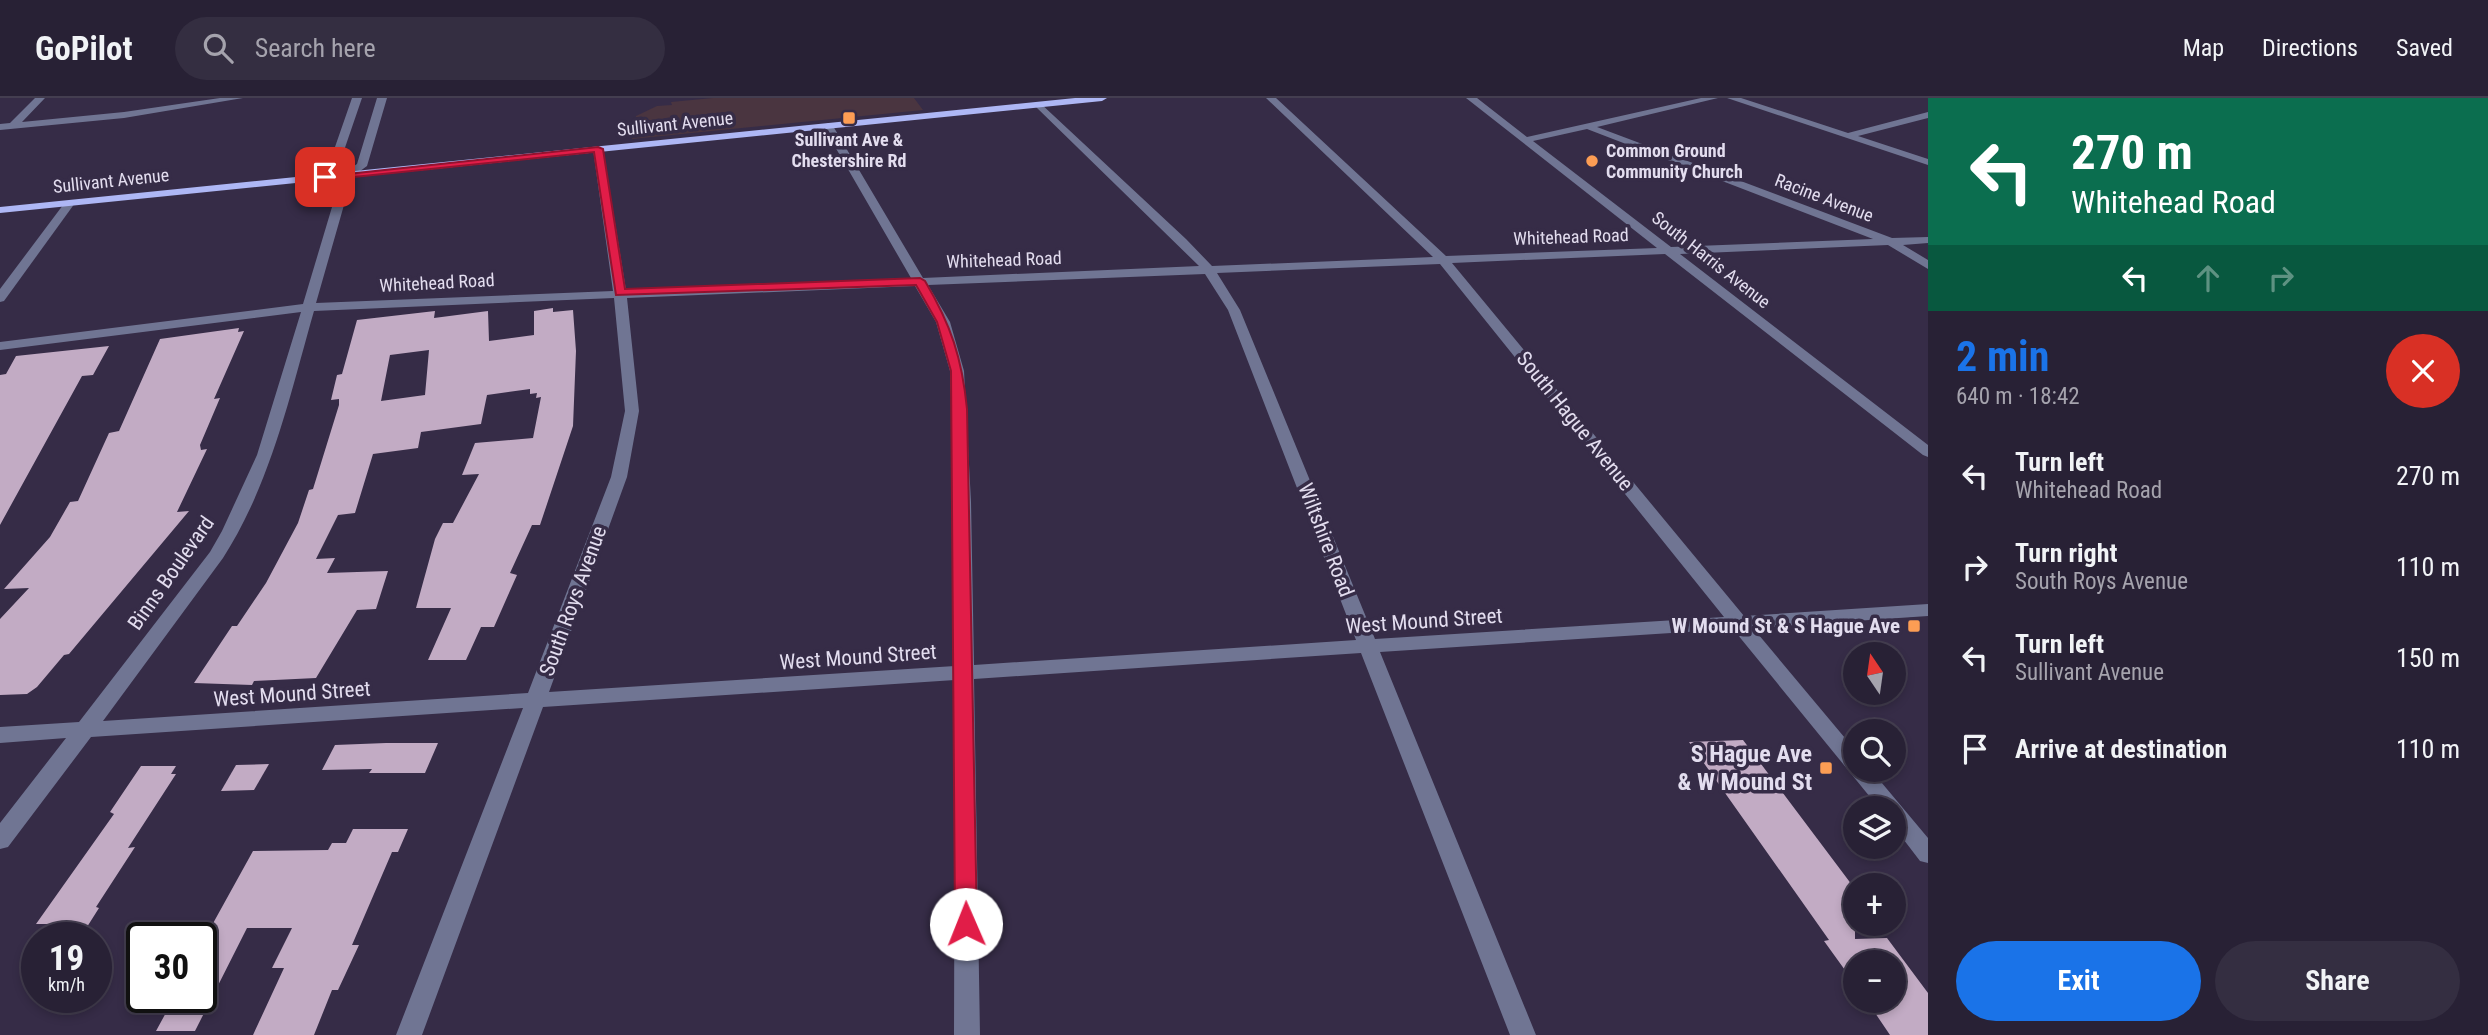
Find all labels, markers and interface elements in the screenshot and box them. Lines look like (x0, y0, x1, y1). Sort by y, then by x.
search box (175, 17, 665, 80)
text: GoPilot (35, 29, 133, 68)
icon: search (199, 29, 237, 67)
text: Search here (255, 33, 376, 63)
text: Map (2183, 34, 2224, 62)
text: Directions (2262, 34, 2358, 62)
text: Saved (2396, 34, 2453, 62)
street label: Sullivant Avenue (616, 107, 734, 140)
marker: Sullivant Ave & Chestershire Rd (841, 110, 857, 126)
text: 270 m (2071, 124, 2193, 181)
icon: left (1956, 126, 2047, 217)
place label: Sullivant Ave & Chestershire Rd (792, 129, 907, 171)
place label: Common Ground Community Church (1606, 140, 1743, 182)
pin (295, 147, 355, 207)
marker: Common Ground Community Church (1584, 153, 1600, 169)
icon: arrive (306, 158, 344, 196)
street label: Sullivant Avenue (52, 164, 170, 197)
street label: Racine Avenue (1772, 169, 1876, 226)
text: Whitehead Road (2071, 183, 2276, 221)
street label: South Harris Avenue (1648, 207, 1775, 312)
street label: Whitehead Road (1513, 224, 1629, 249)
street label: Whitehead Road (946, 247, 1062, 272)
icon: left (2116, 259, 2154, 297)
icon: ahead (2189, 259, 2227, 297)
icon: right (2262, 259, 2300, 297)
street label: Whitehead Road (379, 269, 495, 296)
text: 2 min (1956, 332, 2049, 381)
button: close (2386, 334, 2460, 408)
street label: South Hague Avenue (1512, 347, 1638, 495)
text: 640 m · 18:42 (1956, 383, 2080, 410)
text: Turn left (2015, 447, 2104, 477)
icon: left (1956, 457, 1994, 495)
text: 270 m (2396, 461, 2460, 491)
text: Whitehead Road (2015, 477, 2162, 504)
street label: Wiltshire Road (1293, 480, 1359, 600)
street label: Binns Boulevard (123, 512, 219, 634)
street label: South Roys Avenue (535, 523, 611, 679)
text: Turn right (2015, 538, 2117, 568)
icon: right (1956, 548, 1994, 586)
text: 110 m (2396, 552, 2460, 582)
text: South Roys Avenue (2015, 568, 2188, 595)
street label: West Mound Street (1345, 604, 1503, 638)
place label: W Mound St & S Hague Ave (1671, 614, 1900, 638)
marker: W Mound St & S Hague Ave (1906, 618, 1922, 634)
text: Turn left (2015, 629, 2104, 659)
icon: left (1956, 639, 1994, 677)
street label: West Mound Street (779, 640, 937, 674)
north arrow (1843, 642, 1906, 705)
map controls (1843, 642, 1906, 1013)
text: 150 m (2396, 643, 2460, 673)
text: Sullivant Avenue (2015, 659, 2164, 686)
street label: West Mound Street (213, 677, 371, 711)
button: search (1843, 719, 1906, 782)
icon: arrive (1956, 730, 1994, 768)
text: Arrive at destination (2015, 734, 2227, 764)
text: 110 m (2396, 734, 2460, 764)
place label: S Hague Ave & W Mound St (1678, 740, 1812, 796)
marker: S Hague Ave & W Mound St (1818, 760, 1834, 776)
button: layers (1843, 796, 1906, 859)
button: + (1843, 873, 1906, 936)
position arrow (929, 887, 1003, 961)
speed limit sign: 30 (126, 922, 217, 1013)
text: 19 (49, 938, 84, 979)
button: Exit (1956, 941, 2201, 1021)
button: Share (2215, 941, 2460, 1021)
button: − (1843, 950, 1906, 1013)
text: km/h (48, 974, 85, 995)

